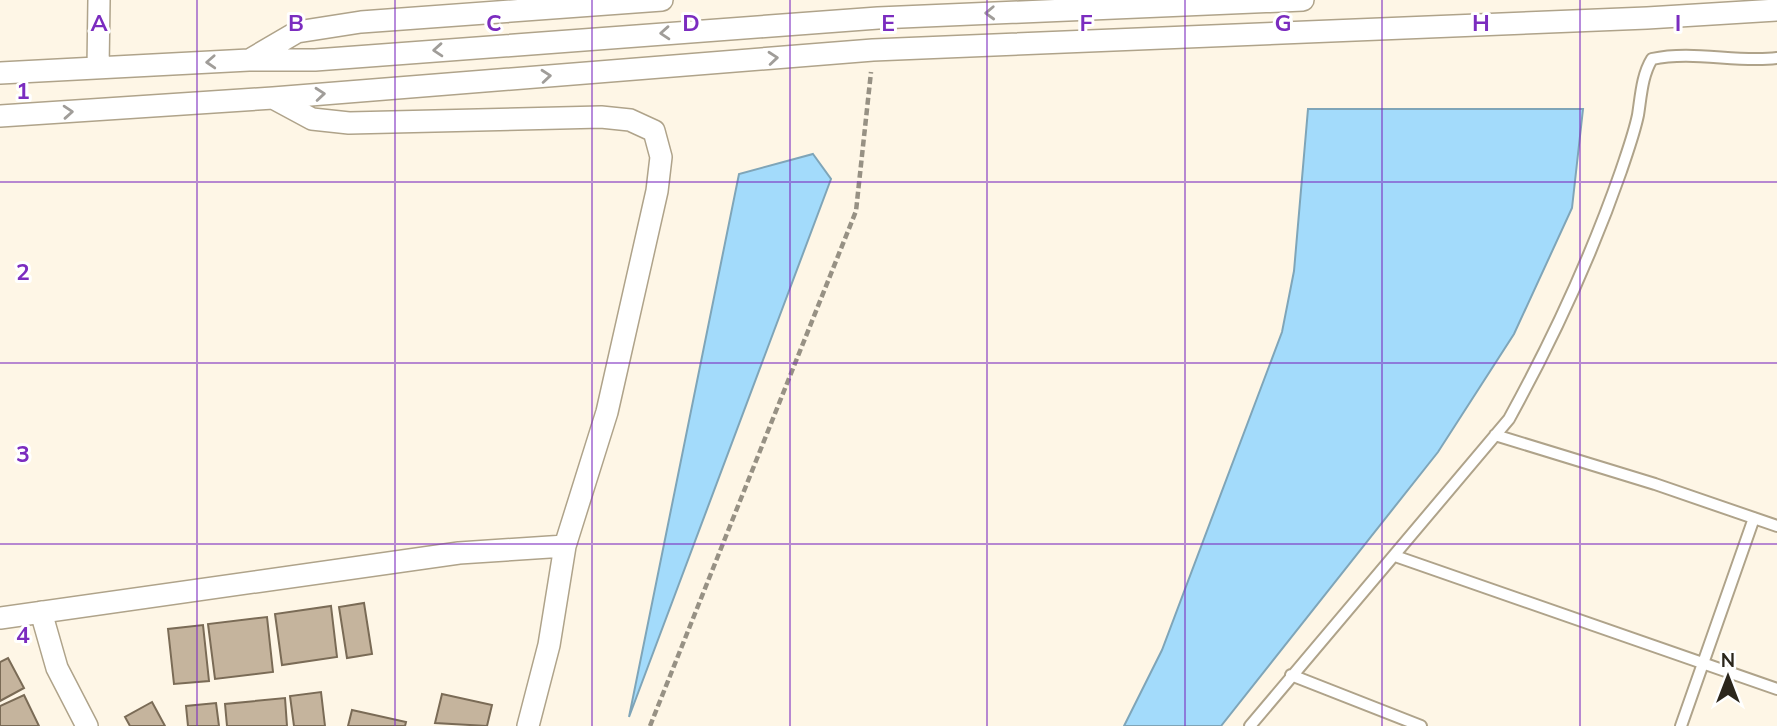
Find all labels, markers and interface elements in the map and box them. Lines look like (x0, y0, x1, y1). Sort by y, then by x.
one-way arrow (984, 5, 995, 20)
text: A (90, 8, 108, 37)
text: B (288, 8, 304, 37)
text: C (486, 8, 502, 37)
text: D (682, 8, 700, 37)
text: E (881, 8, 895, 37)
text: F (1079, 8, 1093, 37)
text: G (1274, 8, 1292, 37)
text: H (1472, 8, 1490, 37)
text: I (1675, 8, 1681, 37)
one-way arrow (659, 26, 670, 41)
one-way arrow (432, 42, 443, 57)
one-way arrow (768, 51, 779, 66)
one-way arrow (205, 54, 216, 69)
one-way arrow (541, 69, 552, 84)
text: 1 (16, 76, 30, 105)
one-way arrow (314, 87, 325, 102)
one-way arrow (63, 104, 74, 119)
text: 2 (16, 257, 30, 286)
text: 3 (16, 439, 30, 468)
text: 4 (16, 620, 30, 649)
north arrow (1693, 642, 1763, 712)
text: N (1721, 648, 1735, 672)

